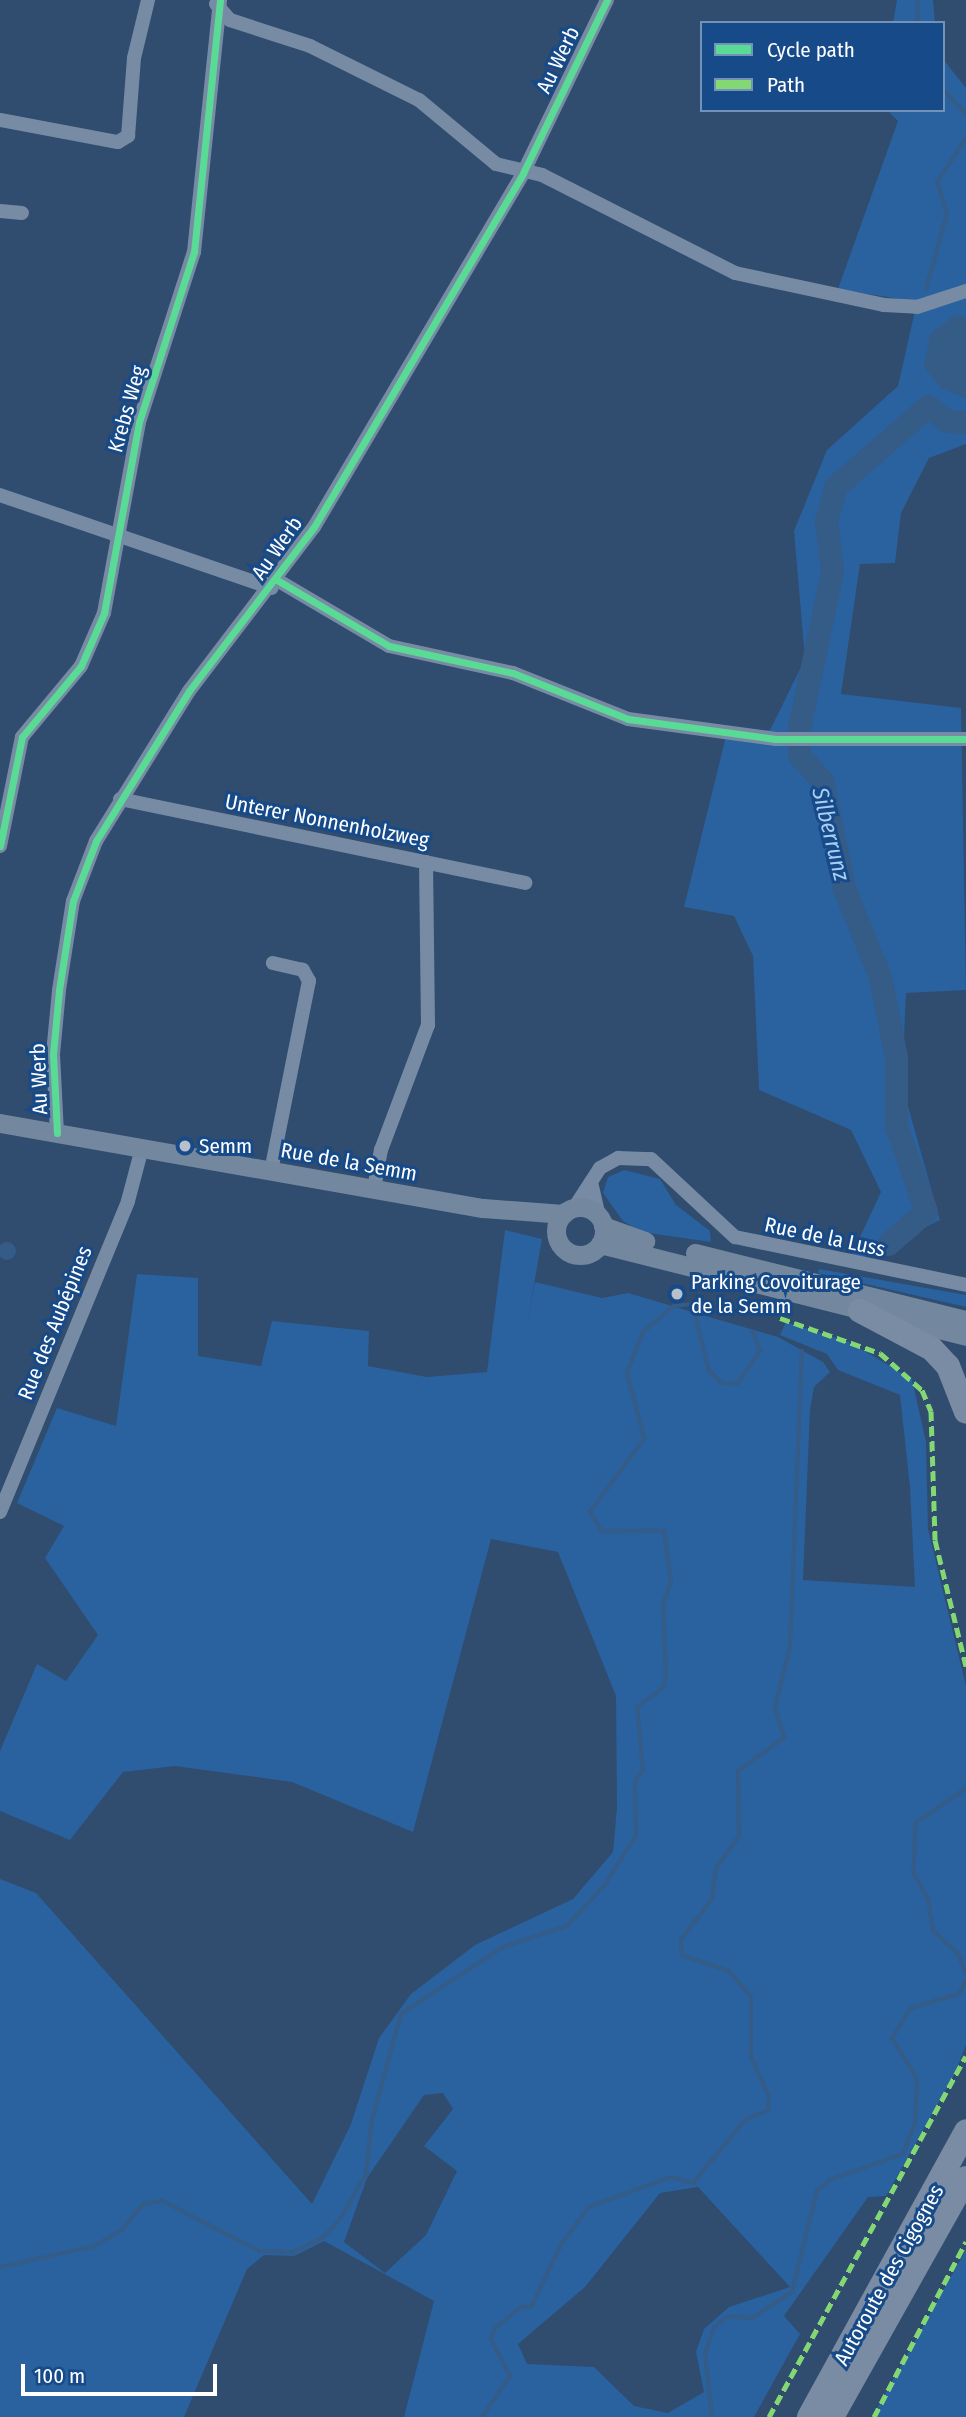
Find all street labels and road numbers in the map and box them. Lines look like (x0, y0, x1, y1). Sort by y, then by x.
street label: Au Werb (531, 22, 585, 98)
street label: Krebs Weg (103, 363, 151, 455)
street label: Au Werb (246, 512, 308, 584)
street label: Unterer Nonnenholzweg (223, 789, 431, 853)
street label: Au Werb (25, 1043, 53, 1115)
street label: Rue de la Semm (279, 1138, 419, 1186)
street label: Rue de la Luss (762, 1212, 888, 1262)
street label: Rue des Aubépines (13, 1242, 97, 1404)
street label: Autoroute des Cigognes (829, 2180, 949, 2370)

